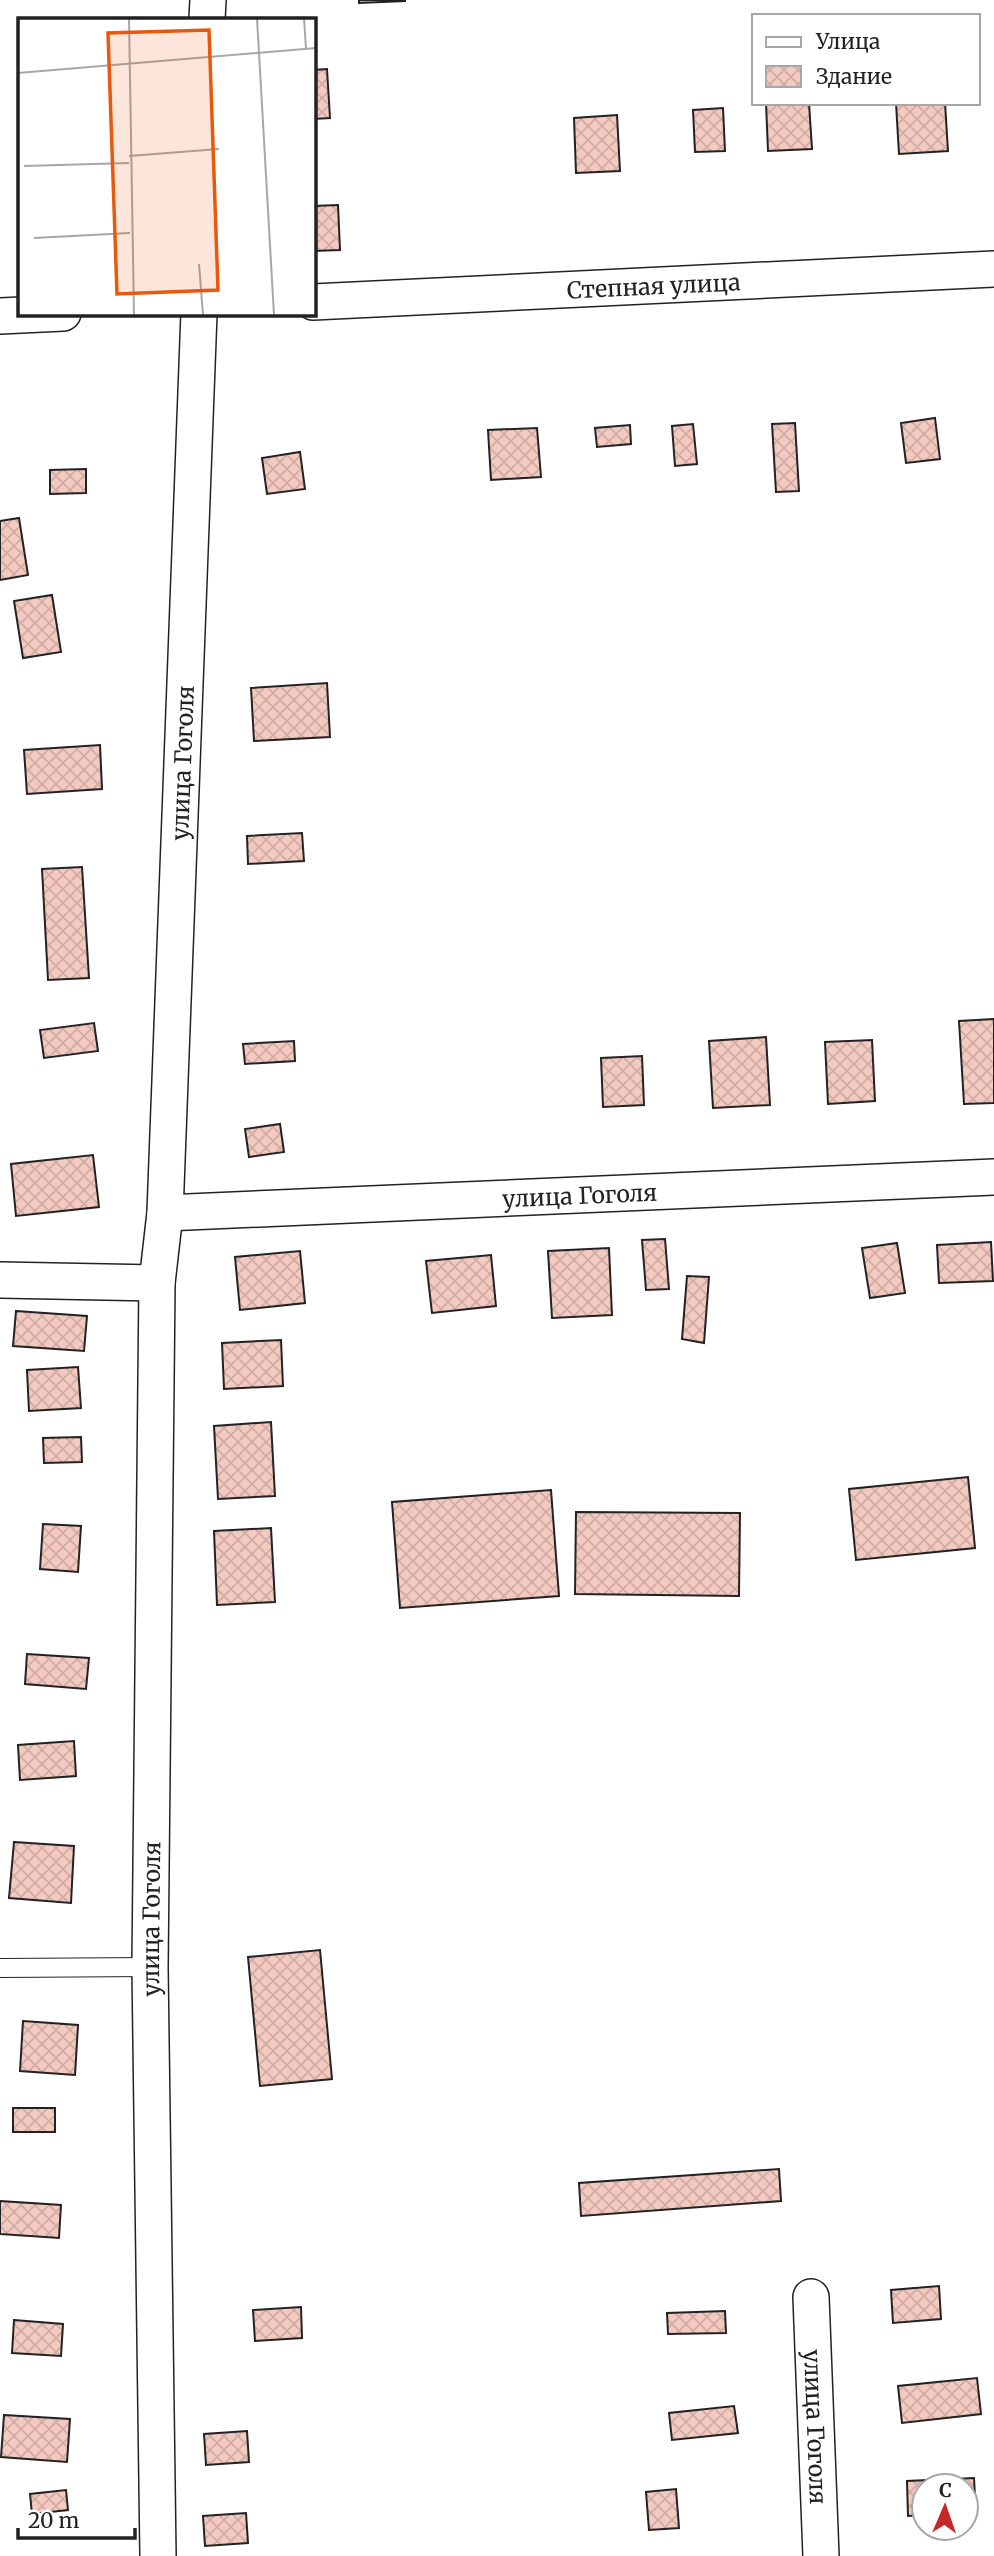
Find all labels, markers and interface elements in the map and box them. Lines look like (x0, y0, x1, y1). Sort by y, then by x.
legend (752, 14, 980, 105)
inset map (18, 18, 315, 315)
text: Улица (815, 28, 880, 55)
text: Здание (816, 63, 892, 90)
street label: Степная улица (566, 267, 741, 304)
street label: улица Гоголя (165, 685, 199, 841)
street label: улица Гоголя (502, 1177, 658, 1213)
street label: улица Гоголя (135, 1841, 166, 1997)
street label: улица Гоголя (799, 2349, 833, 2505)
north arrow (910, 2472, 980, 2542)
text: С (939, 2478, 952, 2502)
scale bar (18, 2496, 135, 2540)
text: 20 m (28, 2507, 80, 2534)

